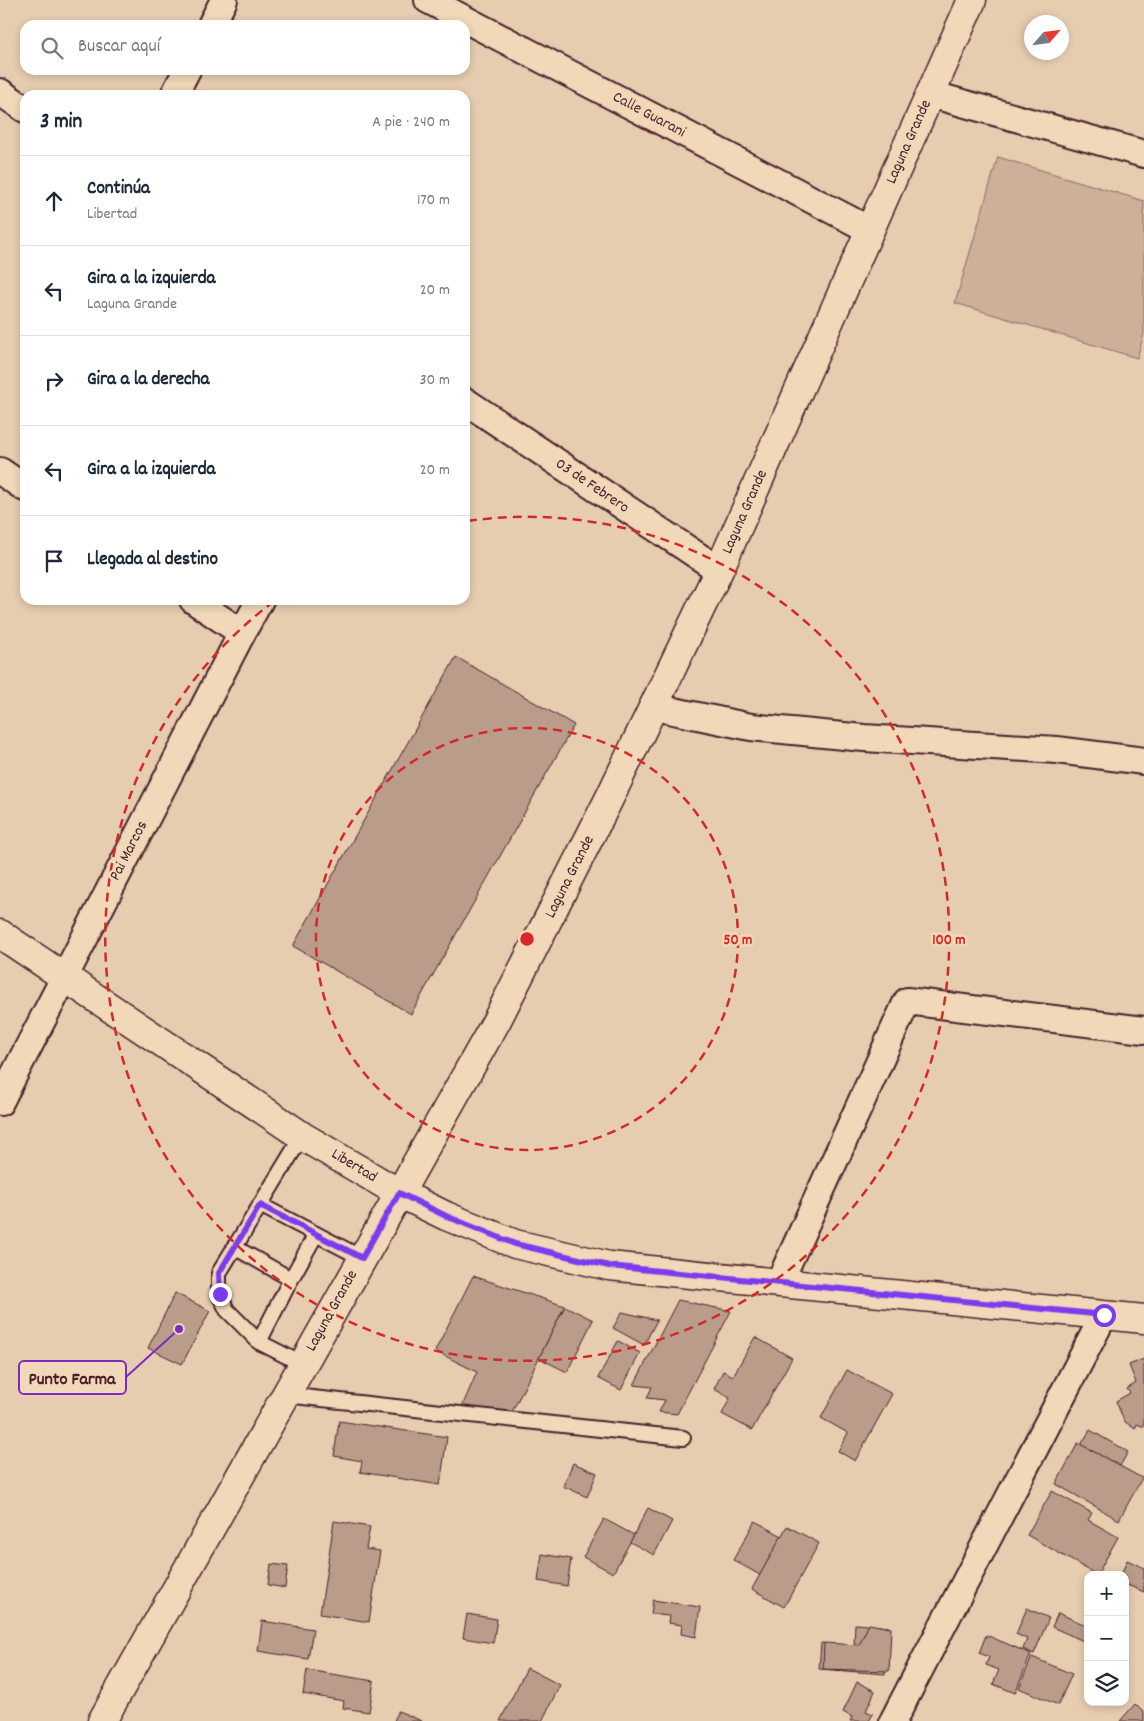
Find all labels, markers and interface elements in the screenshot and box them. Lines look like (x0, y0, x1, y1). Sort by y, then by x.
north arrow (1024, 15, 1069, 60)
search box (20, 20, 470, 75)
icon: search (38, 34, 66, 62)
text: Buscar aquí (78, 34, 160, 61)
street label: Calle Guarani (608, 86, 690, 144)
street label: Laguna Grande (880, 96, 938, 188)
text: 3 min (40, 108, 82, 138)
text: A pie · 240 m (372, 111, 450, 134)
text: Continúa (87, 176, 150, 203)
icon: ahead (40, 187, 68, 215)
text: 170 m (417, 189, 450, 212)
text: Libertad (87, 203, 137, 226)
text: Gira a la izquierda (87, 266, 215, 293)
icon: left (40, 277, 68, 305)
text: 20 m (420, 279, 450, 302)
text: Laguna Grande (87, 293, 177, 316)
icon: right (40, 367, 68, 395)
text: Gira a la derecha (87, 367, 209, 394)
text: 30 m (420, 369, 450, 392)
street label: 03 de Febrero (550, 453, 634, 519)
icon: left (40, 457, 68, 485)
text: Gira a la izquierda (87, 457, 215, 484)
text: 20 m (420, 459, 450, 482)
street label: Laguna Grande (716, 466, 774, 558)
icon: arrive (40, 547, 68, 575)
text: Llegada al destino (87, 547, 218, 574)
street label: Pai Marcos (104, 817, 154, 885)
street label: Laguna Grande (539, 832, 601, 922)
centre of rings (518, 930, 536, 948)
text: 50 m (724, 930, 752, 952)
text: 100 m (932, 930, 966, 952)
street label: Libertad (327, 1143, 381, 1189)
street label: Laguna Grande (300, 1266, 364, 1356)
route end (209, 1283, 232, 1306)
route start (1093, 1304, 1116, 1327)
callout: Punto Farma (19, 1361, 126, 1394)
text: Punto Farma (29, 1368, 116, 1393)
map controls (1084, 1571, 1129, 1706)
button: + (1084, 1571, 1129, 1616)
button: − (1084, 1616, 1129, 1661)
button: layers (1084, 1661, 1129, 1706)

